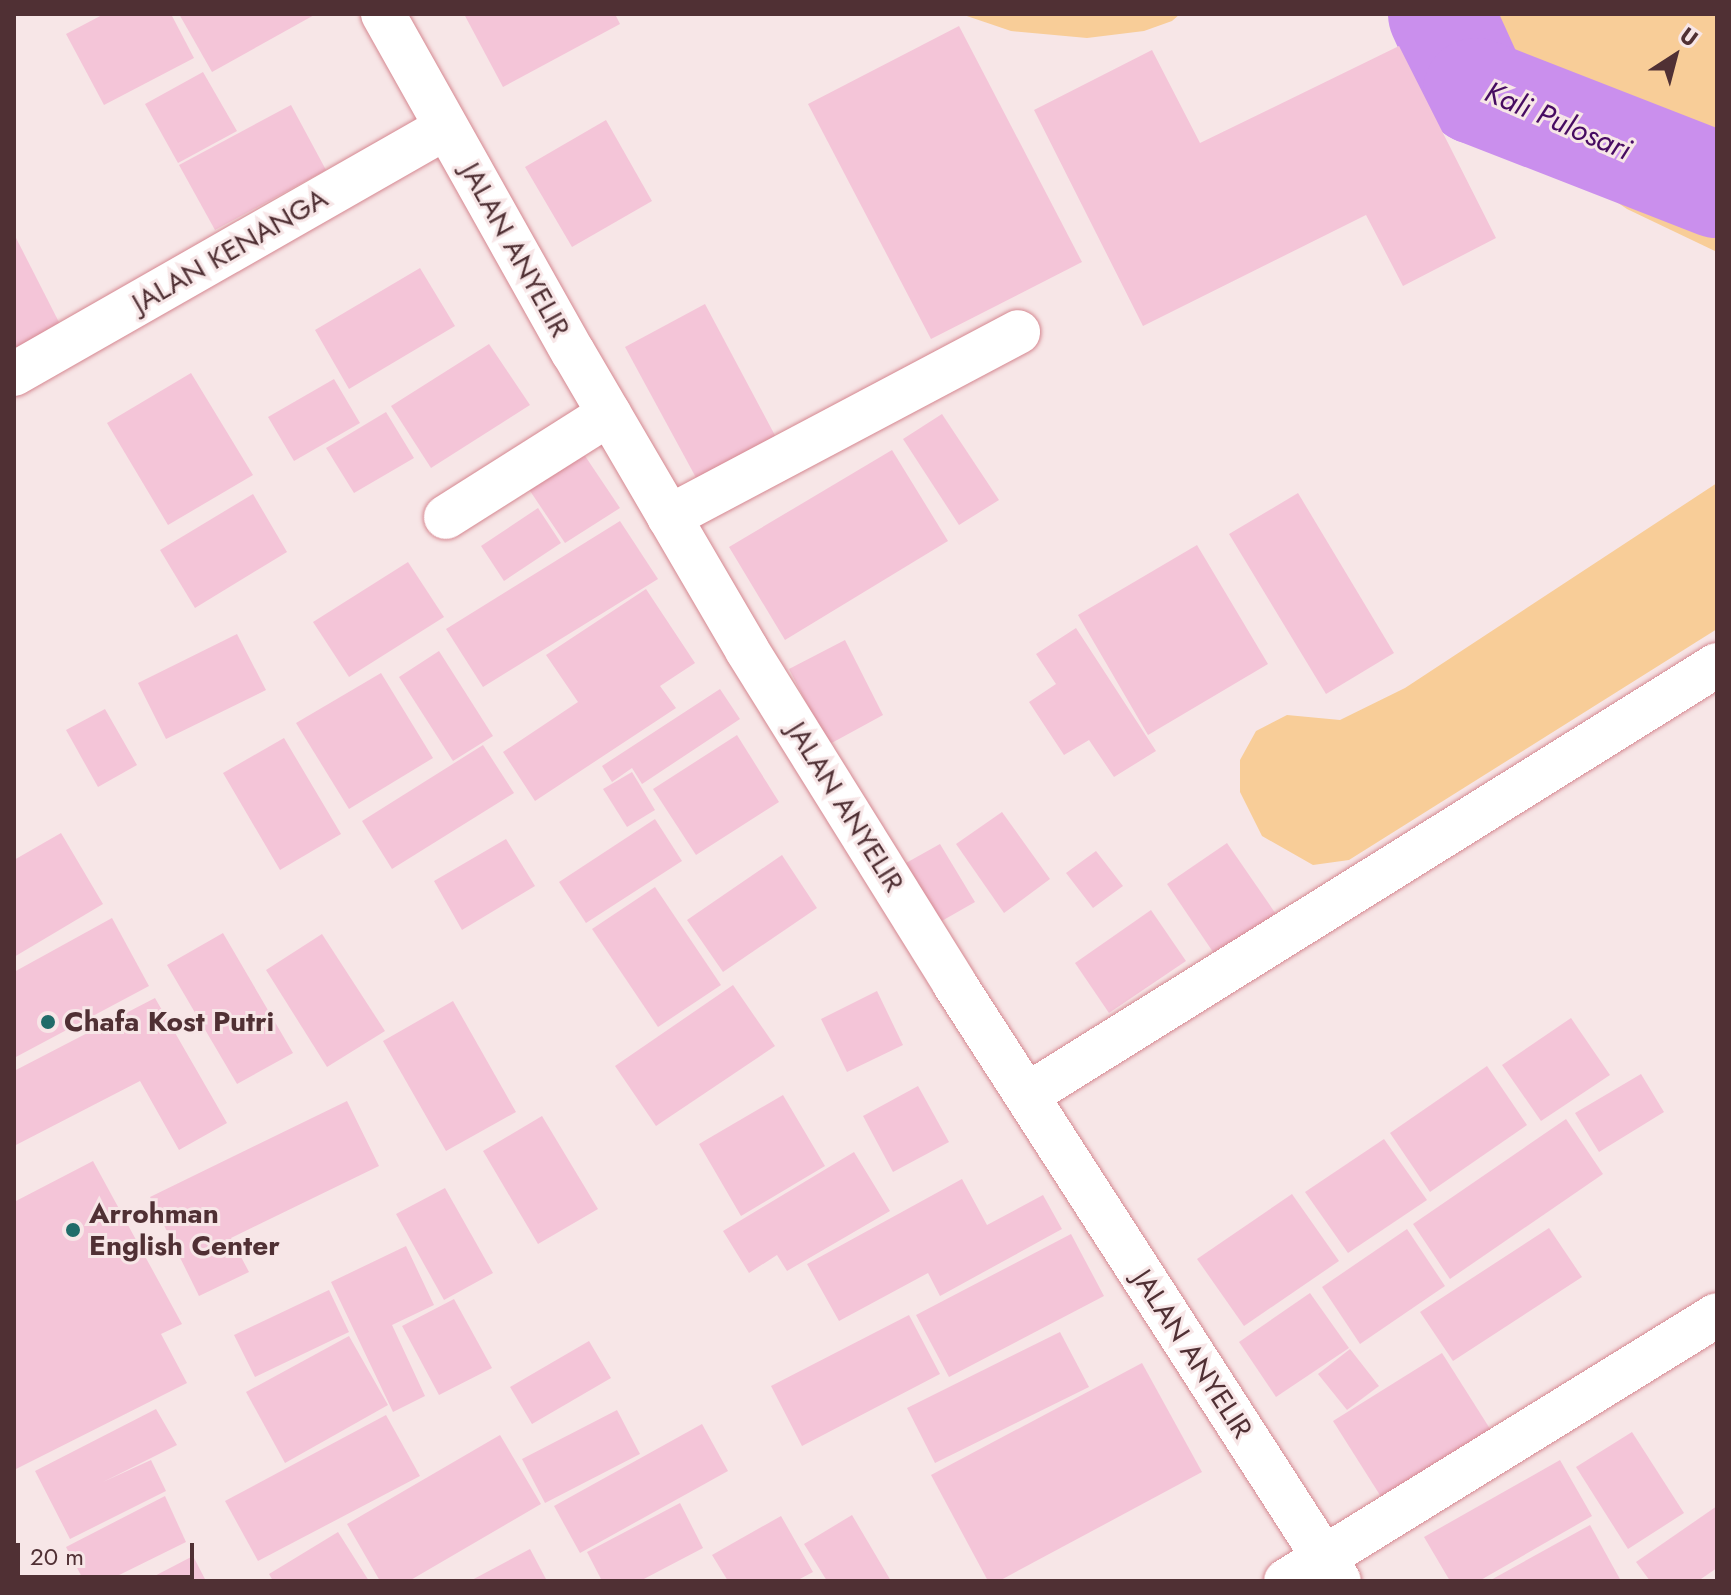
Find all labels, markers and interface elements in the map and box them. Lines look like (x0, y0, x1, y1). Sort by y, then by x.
north arrow (1635, 16, 1715, 96)
text: U (1673, 19, 1705, 54)
water label: Kali Pulosari (1479, 74, 1637, 168)
street label: JALAN ANYELIR (453, 157, 577, 343)
street label: JALAN KENANGA (126, 182, 334, 320)
street label: JALAN ANYELIR (779, 716, 911, 898)
place label: Chafa Kost Putri (64, 1005, 274, 1039)
marker: Chafa Kost Putri (39, 1013, 57, 1031)
place label: Arrohman English Center (89, 1197, 280, 1263)
marker: Arrohman English Center (64, 1221, 82, 1239)
street label: JALAN ANYELIR (1125, 1264, 1259, 1444)
scale bar (20, 1527, 198, 1577)
text: 20 m (30, 1539, 84, 1574)

